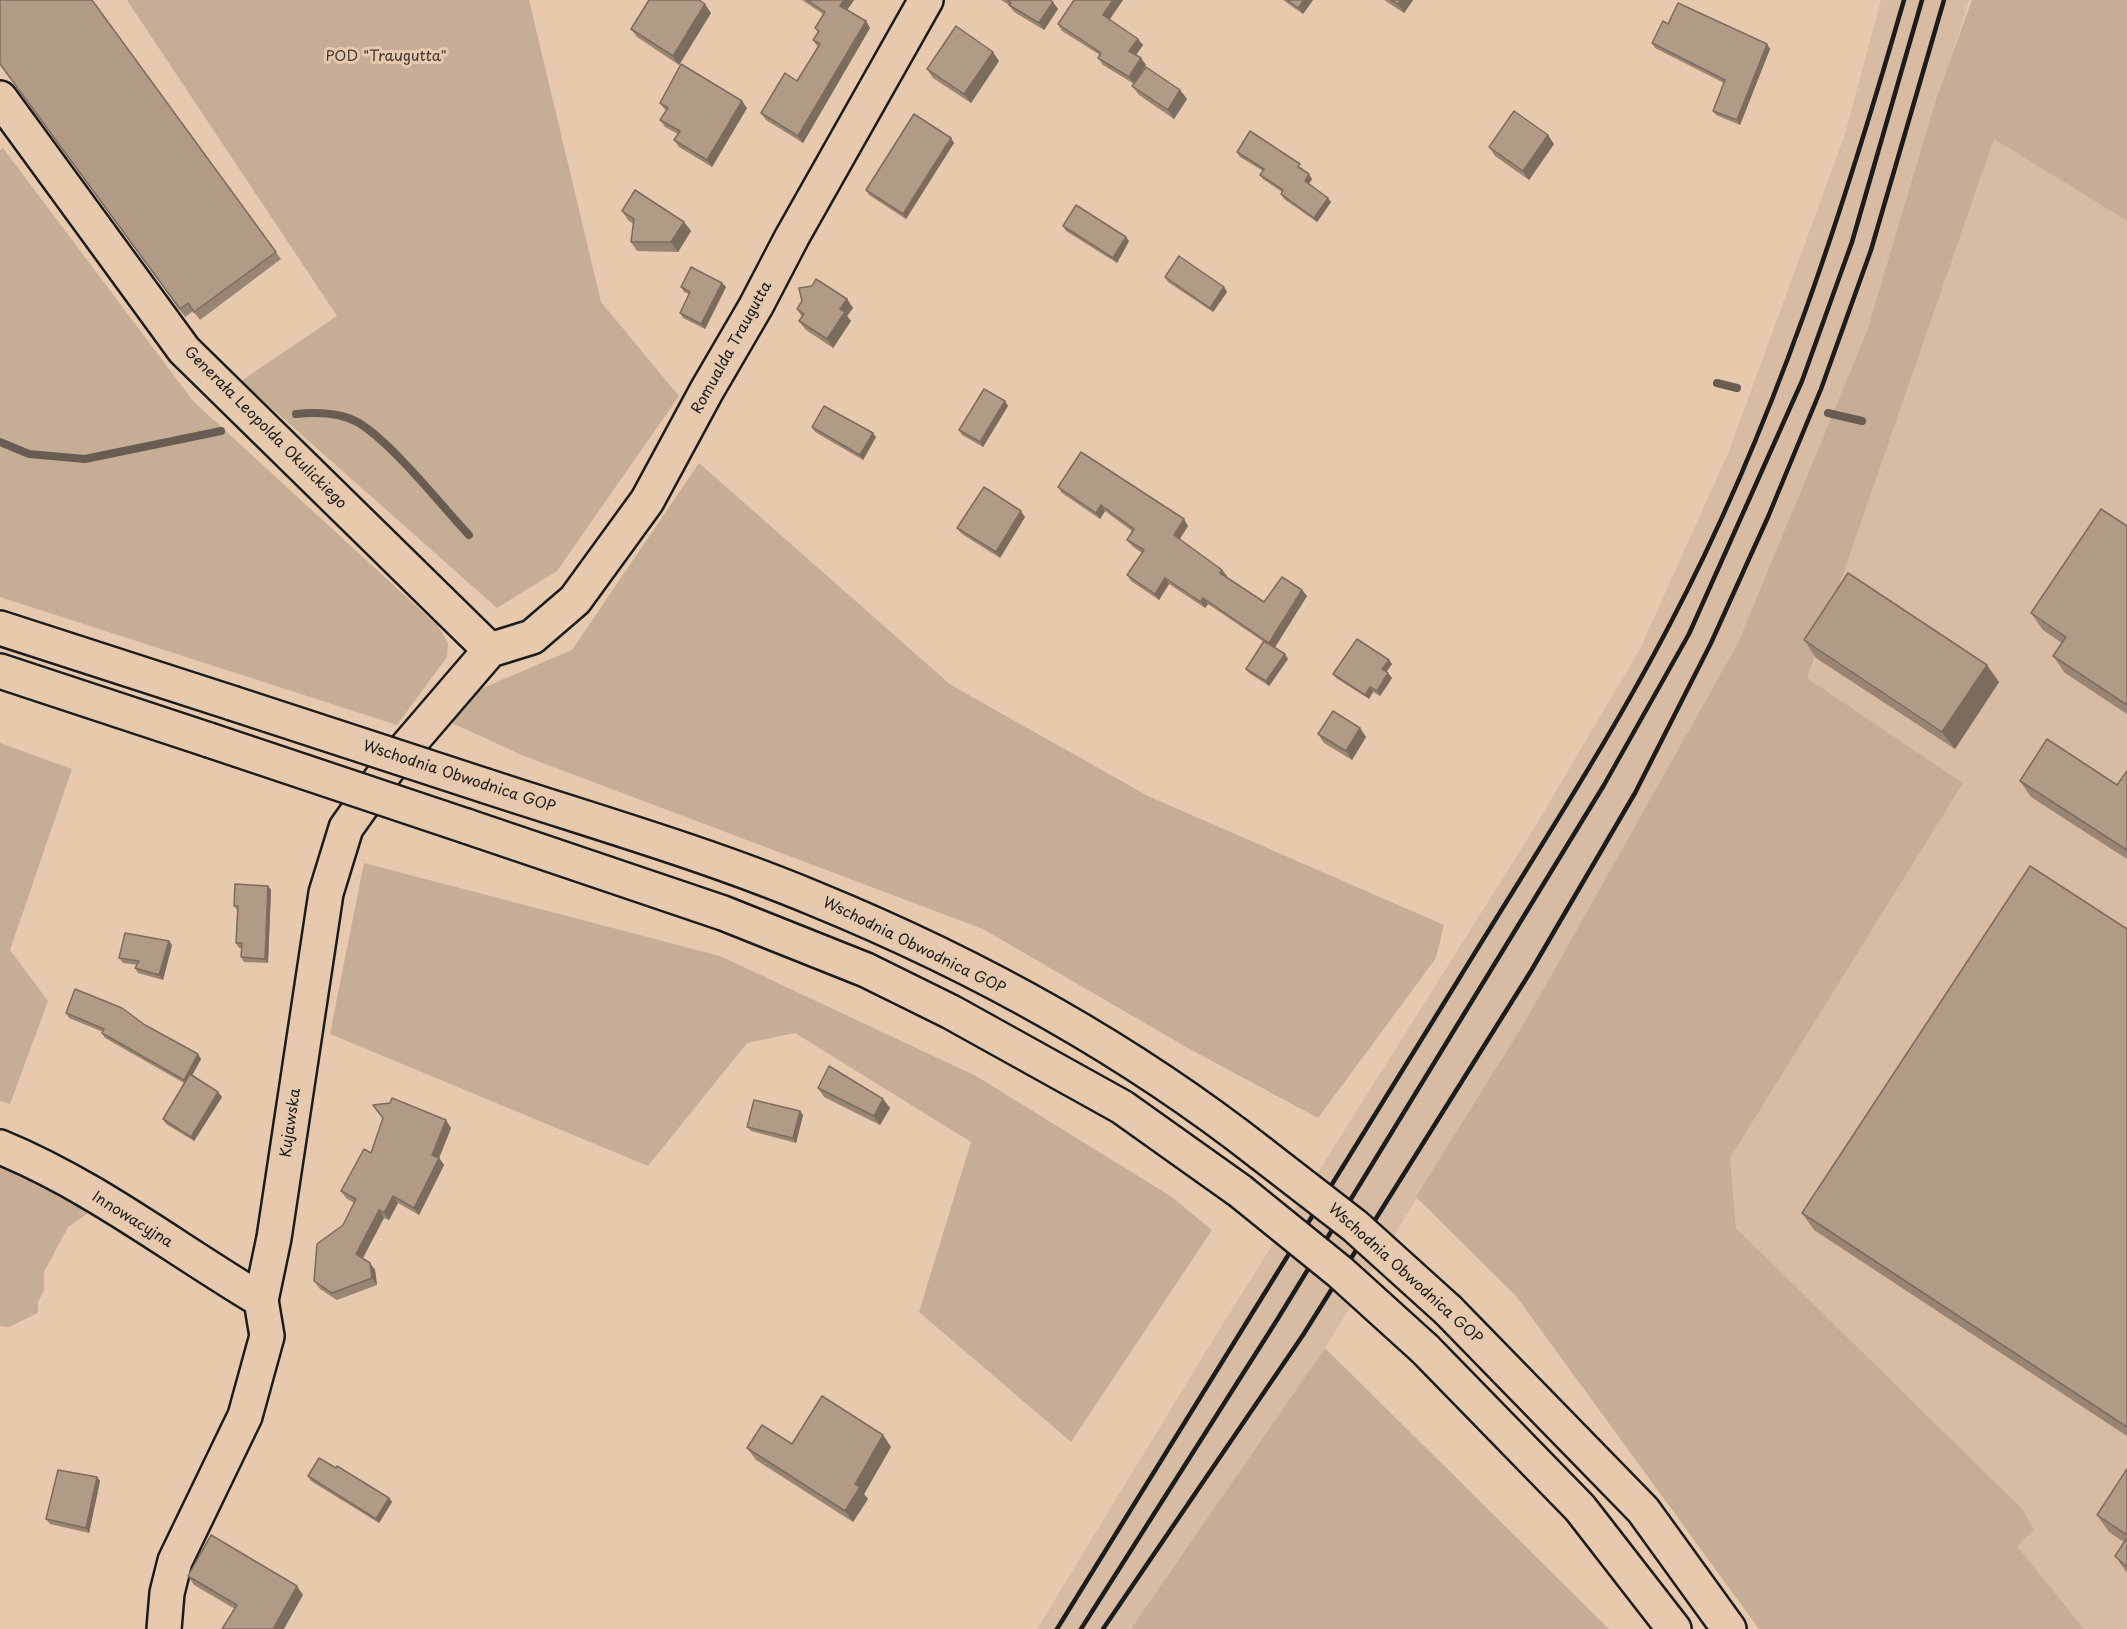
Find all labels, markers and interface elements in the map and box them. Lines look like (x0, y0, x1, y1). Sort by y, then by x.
park label: POD "Traugutta" (325, 48, 447, 66)
street label: Romualda Traugutta (688, 279, 776, 417)
street label: Generała Leopolda Okulickiego (180, 343, 350, 513)
street label: Wschodnia Obwodnica GOP (360, 737, 558, 817)
street label: Wschodnia Obwodnica GOP (820, 894, 1008, 998)
street label: Kujawska (277, 1087, 305, 1159)
street label: Innowacyjna (88, 1188, 176, 1252)
street label: Wschodnia Obwodnica GOP (1324, 1200, 1486, 1348)

